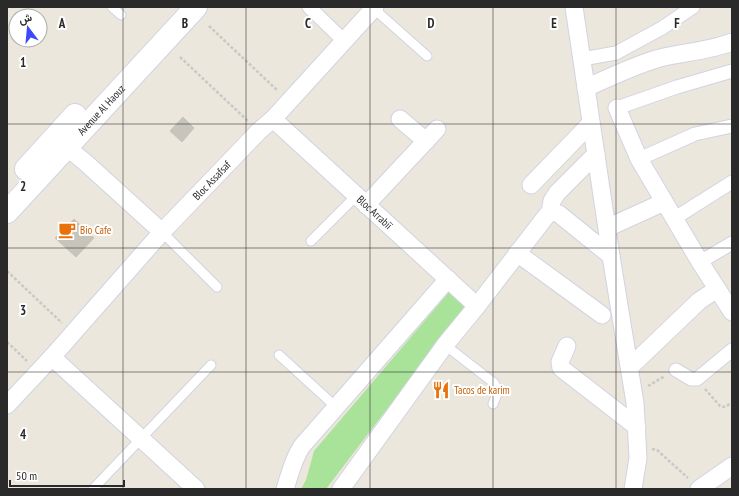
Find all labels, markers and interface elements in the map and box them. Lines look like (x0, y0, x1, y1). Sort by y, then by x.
north arrow (8, 8, 48, 48)
text: ش (17, 10, 34, 27)
text: A (58, 15, 66, 32)
text: B (182, 15, 188, 32)
text: C (305, 15, 311, 32)
text: D (428, 15, 435, 32)
text: E (551, 15, 557, 32)
text: F (674, 15, 680, 32)
text: 1 (20, 54, 26, 71)
street label: Avenue Al Haouz (74, 82, 128, 138)
street label: Bloc Assafsaf (190, 157, 235, 203)
text: 2 (20, 178, 26, 195)
street label: Bloc Arrabiï (354, 192, 396, 233)
cafe icon: Bio Cafe (57, 220, 77, 240)
place label: Bio Cafe (80, 223, 112, 237)
text: 3 (20, 302, 26, 319)
restaurant icon: Tacos de karim (431, 380, 451, 400)
place label: Tacos de karim (454, 383, 510, 397)
text: 4 (20, 426, 27, 443)
scale bar (10, 462, 124, 488)
text: 50 m (16, 468, 37, 483)

